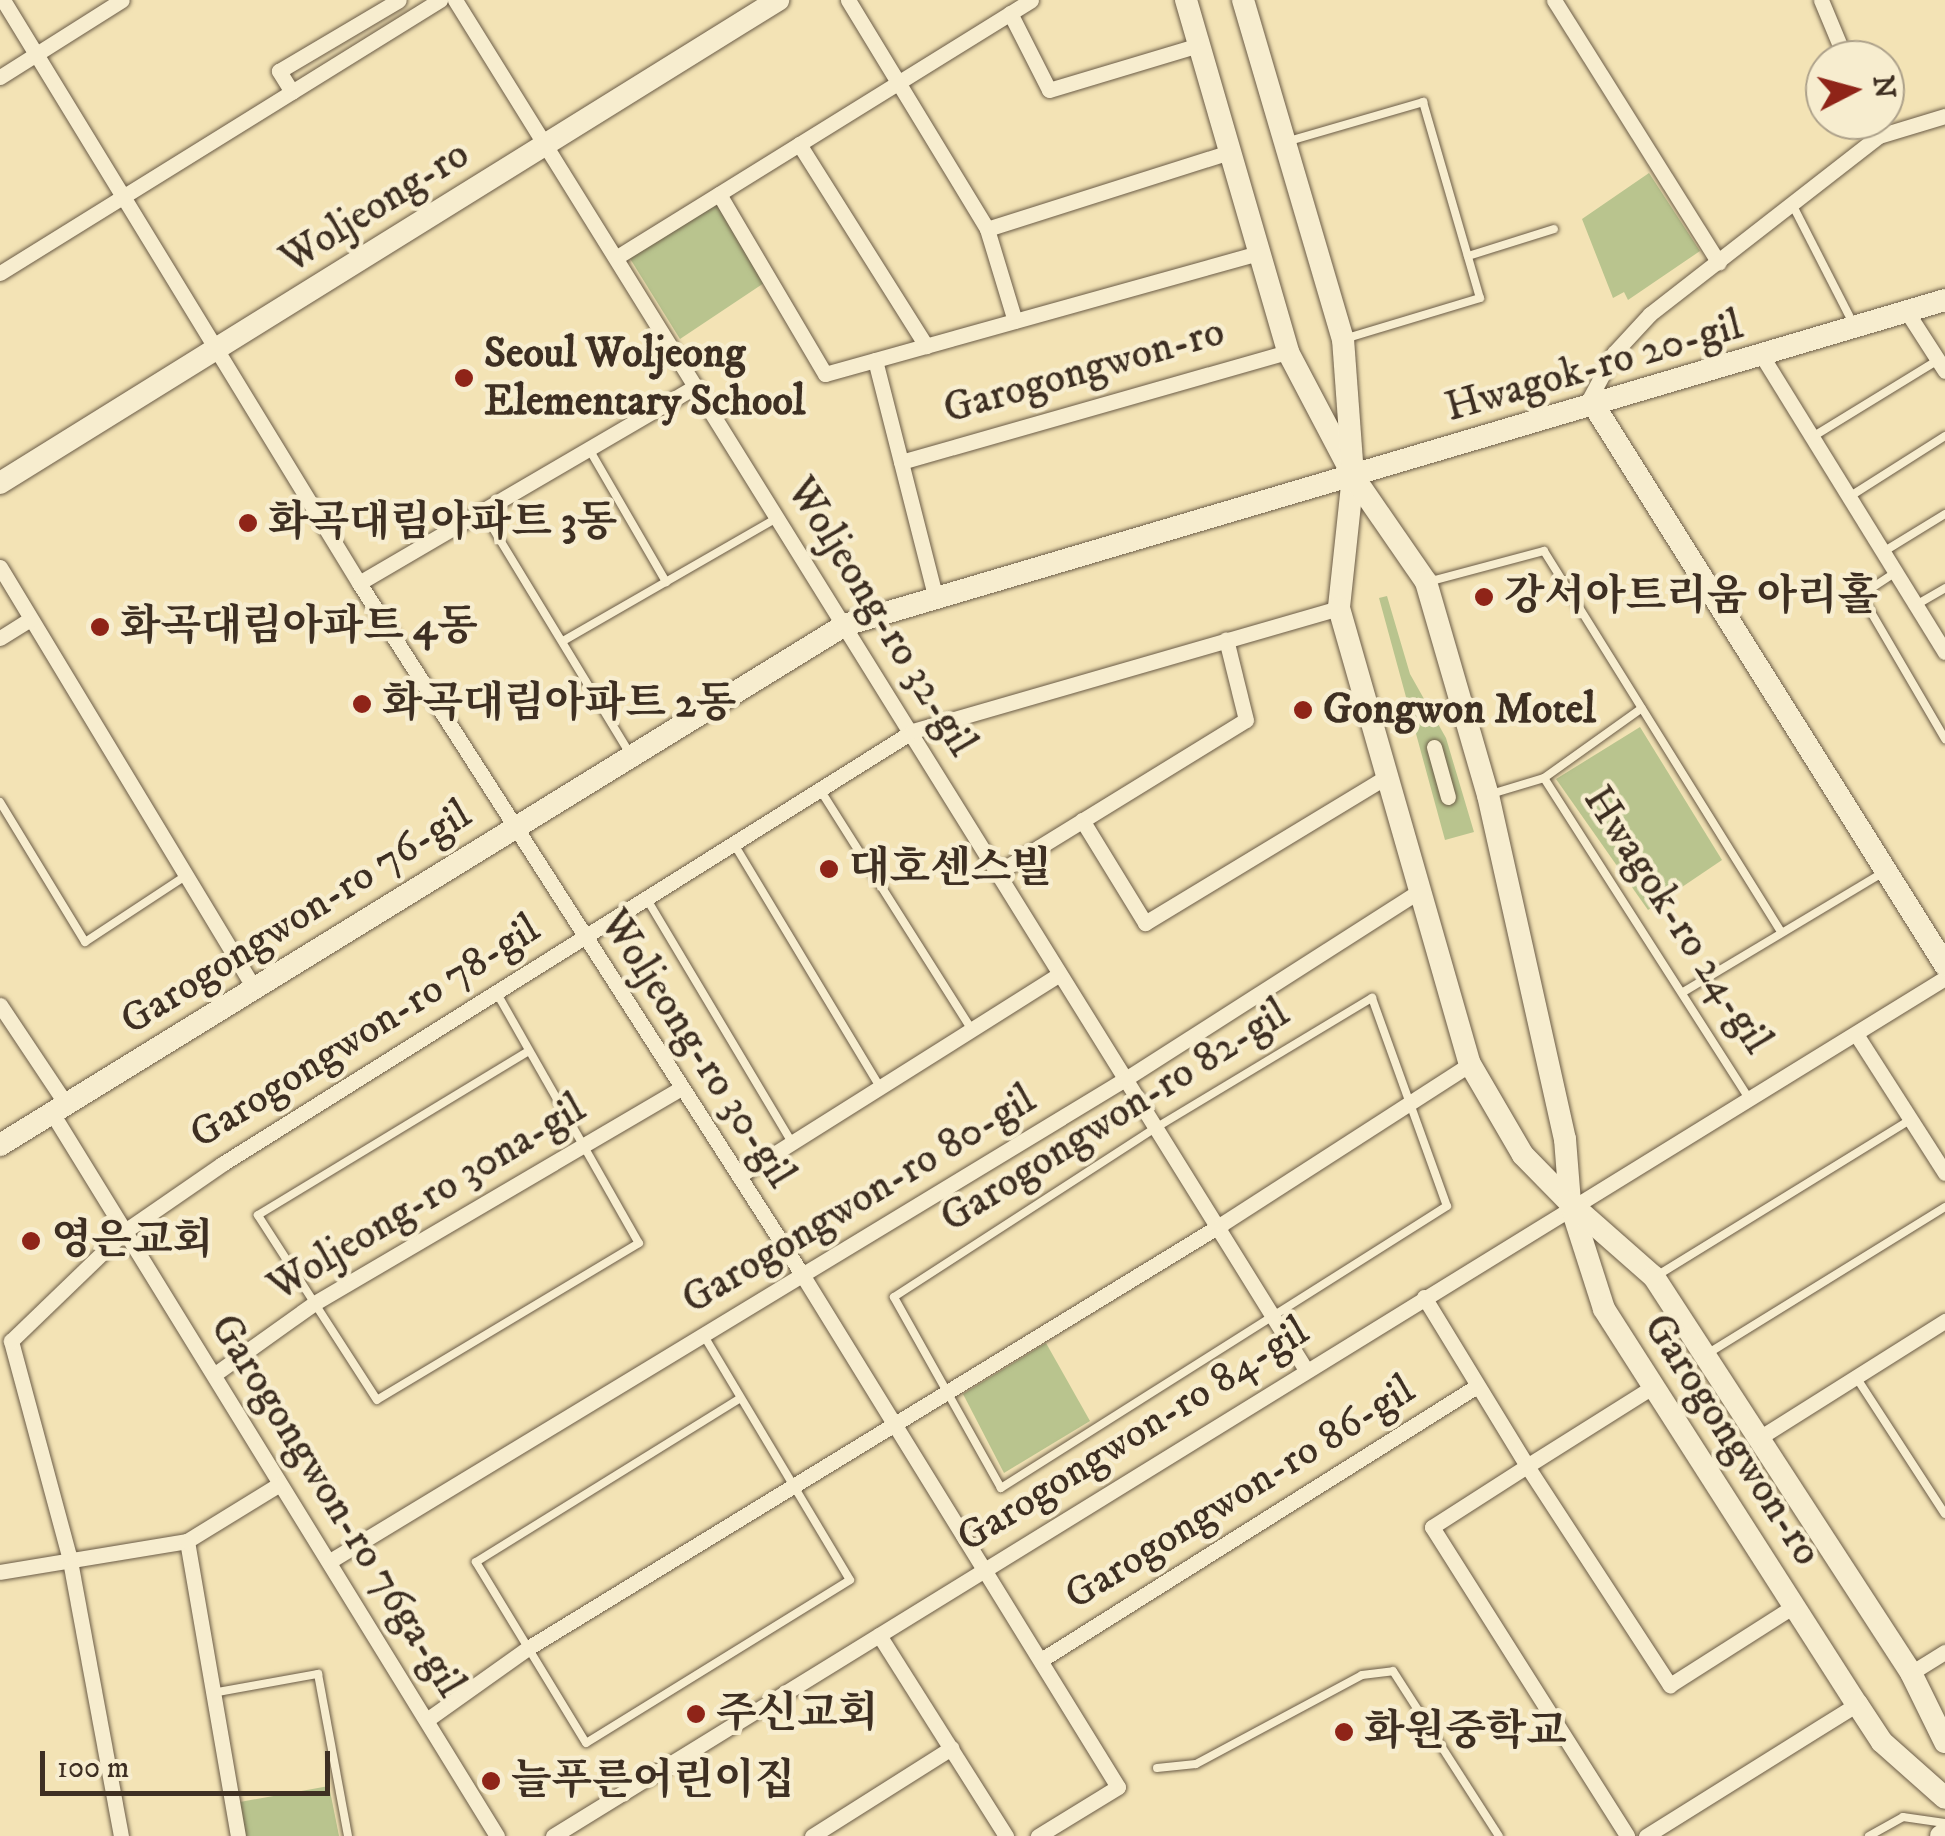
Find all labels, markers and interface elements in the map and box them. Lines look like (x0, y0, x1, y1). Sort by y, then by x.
north arrow (1805, 40, 1905, 140)
text: N (1865, 74, 1902, 100)
street label: Woljeong-ro (271, 129, 479, 285)
street label: Hwagok-ro 20-gil (1440, 300, 1748, 434)
street label: Garogongwon-ro (938, 307, 1230, 435)
place label: Seoul Woljeong Elementary School (484, 329, 805, 428)
marker: Seoul Woljeong Elementary School (453, 367, 475, 389)
street label: Woljeong-ro 32-gil (775, 468, 987, 766)
place label: 화곡대림아파트 3동 (268, 498, 617, 548)
marker: 화곡대림아파트 3동 (237, 512, 259, 534)
place label: 강서아트리움 아리홀 (1504, 572, 1878, 622)
marker: 강서아트리움 아리홀 (1473, 586, 1495, 608)
place label: 화곡대림아파트 4동 (120, 602, 478, 652)
marker: 화곡대림아파트 4동 (89, 616, 111, 638)
place label: 화곡대림아파트 2동 (382, 679, 736, 729)
place label: Gongwon Motel (1323, 685, 1596, 735)
marker: 화곡대림아파트 2동 (351, 693, 373, 715)
marker: Gongwon Motel (1292, 699, 1314, 721)
street label: Hwagok-ro 24-gil (1572, 777, 1782, 1063)
street label: Garogongwon-ro 76-gil (112, 790, 480, 1046)
place label: 대호센스빌 (849, 844, 1052, 894)
marker: 대호센스빌 (818, 858, 840, 880)
street label: Woljeong-ro 30-gil (588, 901, 806, 1197)
street label: Garogongwon-ro 78-gil (181, 904, 549, 1160)
street label: Garogongwon-ro 82-gil (932, 988, 1298, 1244)
street label: Garogongwon-ro 80-gil (673, 1075, 1045, 1325)
street label: Woljeong-ro 30na-gil (259, 1084, 595, 1312)
place label: 영은교회 (51, 1216, 213, 1266)
marker: 영은교회 (20, 1230, 42, 1252)
street label: Garogongwon-ro 76ga-gil (199, 1305, 475, 1707)
street label: Garogongwon-ro (1632, 1305, 1832, 1575)
street label: Garogongwon-ro 84-gil (948, 1306, 1318, 1564)
street label: Garogongwon-ro 86-gil (1056, 1365, 1424, 1621)
place label: 주신교회 (716, 1689, 878, 1739)
marker: 주신교회 (685, 1703, 707, 1725)
place label: 화원중학교 (1364, 1707, 1567, 1757)
marker: 화원중학교 (1333, 1721, 1355, 1743)
scale bar (45, 1731, 335, 1793)
text: 100 m (57, 1750, 129, 1787)
place label: 늘푸른어린이집 (511, 1756, 795, 1806)
marker: 늘푸른어린이집 (480, 1770, 502, 1792)

